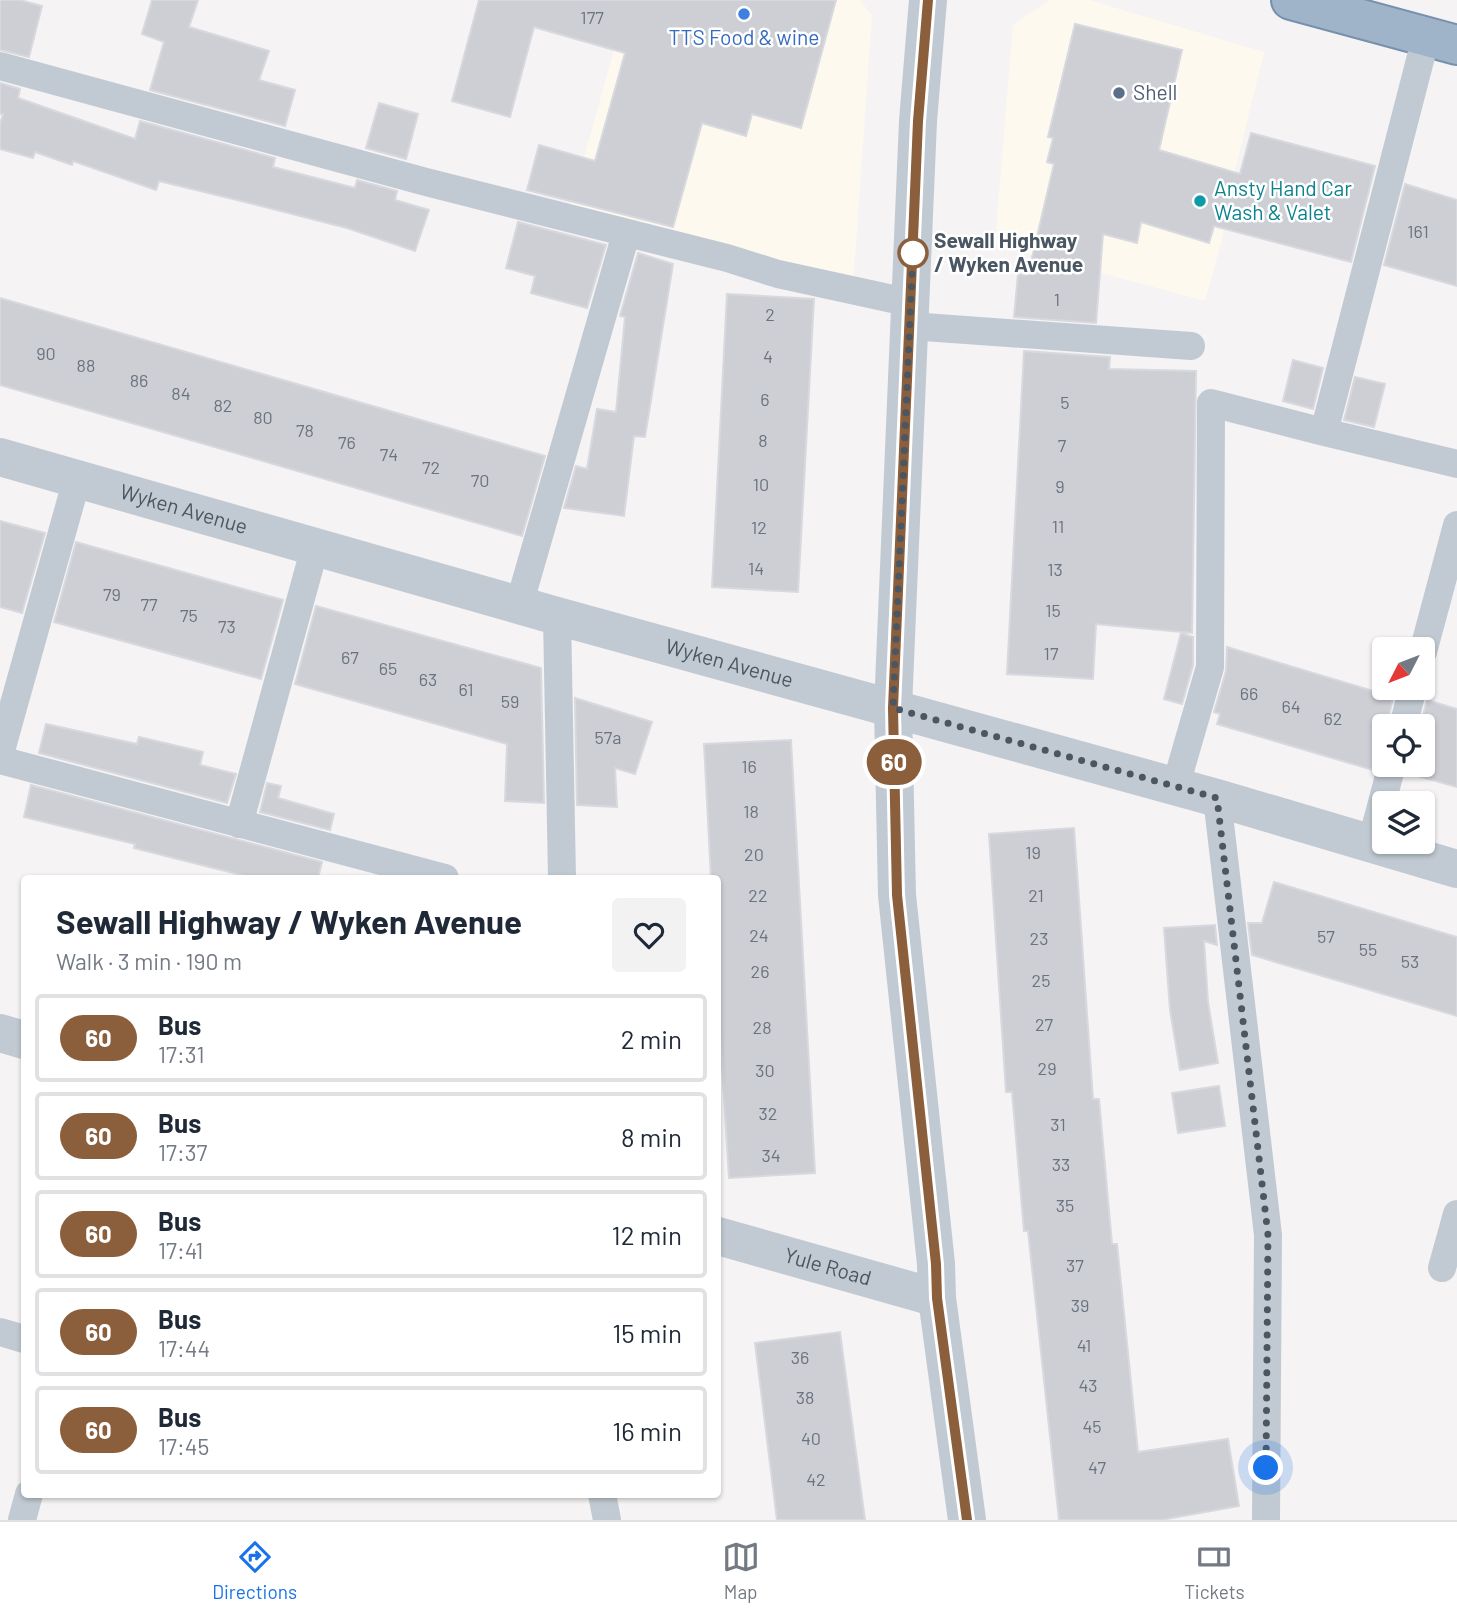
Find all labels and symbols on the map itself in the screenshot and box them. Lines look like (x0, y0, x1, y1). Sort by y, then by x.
house number: 177 (580, 6, 604, 28)
marker: TTS Food & wine (736, 6, 752, 22)
place label: TTS Food & wine (669, 24, 819, 49)
place label: Shell (1133, 79, 1177, 104)
marker: Shell (1111, 85, 1127, 101)
place label: Ansty Hand Car Wash & Valet (1214, 175, 1352, 224)
marker: Ansty Hand Car Wash & Valet (1192, 193, 1208, 209)
house number: 161 (1407, 220, 1429, 242)
place label: Sewall Highway / Wyken Avenue (934, 227, 1083, 276)
marker: Sewall Highway / Wyken Avenue (898, 238, 928, 268)
house number: 1 (1054, 288, 1060, 310)
house number: 2 (765, 303, 775, 325)
house number: 90 (36, 342, 56, 364)
house number: 4 (763, 345, 773, 367)
house number: 88 (77, 354, 95, 376)
house number: 86 (130, 369, 148, 391)
house number: 84 (171, 382, 191, 404)
house number: 6 (760, 388, 770, 410)
house number: 5 (1060, 391, 1070, 413)
house number: 82 (213, 394, 233, 416)
house number: 80 (253, 406, 273, 428)
house number: 78 (296, 419, 314, 441)
house number: 8 (758, 429, 768, 451)
house number: 76 (338, 431, 356, 453)
house number: 7 (1058, 434, 1067, 456)
house number: 74 (380, 443, 398, 465)
house number: 72 (422, 456, 440, 478)
house number: 70 (471, 469, 489, 491)
house number: 10 (753, 473, 769, 495)
house number: 9 (1055, 475, 1065, 497)
street label: Wyken Avenue (117, 478, 251, 538)
house number: 11 (1052, 515, 1064, 537)
house number: 12 (751, 516, 767, 538)
house number: 14 (748, 557, 764, 579)
house number: 13 (1047, 558, 1063, 580)
house number: 79 (103, 583, 121, 605)
house number: 77 (140, 593, 158, 615)
house number: 15 (1045, 599, 1061, 621)
house number: 75 (180, 604, 198, 626)
house number: 73 (218, 615, 236, 637)
street label: Wyken Avenue (663, 633, 796, 692)
north arrow (1372, 637, 1435, 700)
house number: 17 (1044, 642, 1059, 664)
house number: 67 (341, 646, 359, 668)
house number: 65 (379, 657, 397, 679)
house number: 63 (419, 668, 437, 690)
house number: 61 (458, 678, 474, 700)
house number: 66 (1240, 682, 1258, 704)
house number: 59 (501, 690, 519, 712)
house number: 64 (1281, 695, 1301, 717)
house number: 62 (1324, 707, 1342, 729)
house number: 57a (595, 726, 621, 748)
line badge: 60 (862, 739, 926, 785)
house number: 16 (741, 755, 757, 777)
house number: 18 (743, 800, 759, 822)
house number: 19 (1025, 841, 1041, 863)
house number: 20 (744, 843, 764, 865)
house number: 22 (748, 884, 768, 906)
house number: 21 (1028, 884, 1044, 906)
house number: 24 (749, 924, 769, 946)
house number: 57 (1317, 925, 1335, 947)
house number: 23 (1030, 927, 1048, 949)
house number: 55 (1359, 938, 1377, 960)
house number: 53 (1401, 950, 1419, 972)
house number: 26 (751, 960, 769, 982)
house number: 25 (1032, 969, 1050, 991)
house number: 27 (1035, 1013, 1054, 1035)
house number: 28 (752, 1016, 772, 1038)
house number: 29 (1037, 1057, 1057, 1079)
house number: 30 (755, 1059, 775, 1081)
house number: 32 (759, 1102, 777, 1124)
house number: 31 (1050, 1113, 1066, 1135)
house number: 34 (761, 1144, 781, 1166)
house number: 33 (1052, 1153, 1070, 1175)
house number: 35 (1056, 1194, 1074, 1216)
street label: Yule Road (782, 1241, 874, 1290)
house number: 37 (1066, 1254, 1084, 1276)
house number: 39 (1071, 1294, 1089, 1316)
house number: 41 (1077, 1334, 1091, 1356)
house number: 36 (791, 1346, 809, 1368)
house number: 43 (1078, 1374, 1098, 1396)
house number: 38 (796, 1386, 814, 1408)
house number: 45 (1082, 1415, 1102, 1437)
house number: 40 (801, 1427, 821, 1449)
your location (1248, 1450, 1283, 1485)
house number: 47 (1088, 1456, 1106, 1478)
house number: 42 (806, 1468, 826, 1490)

